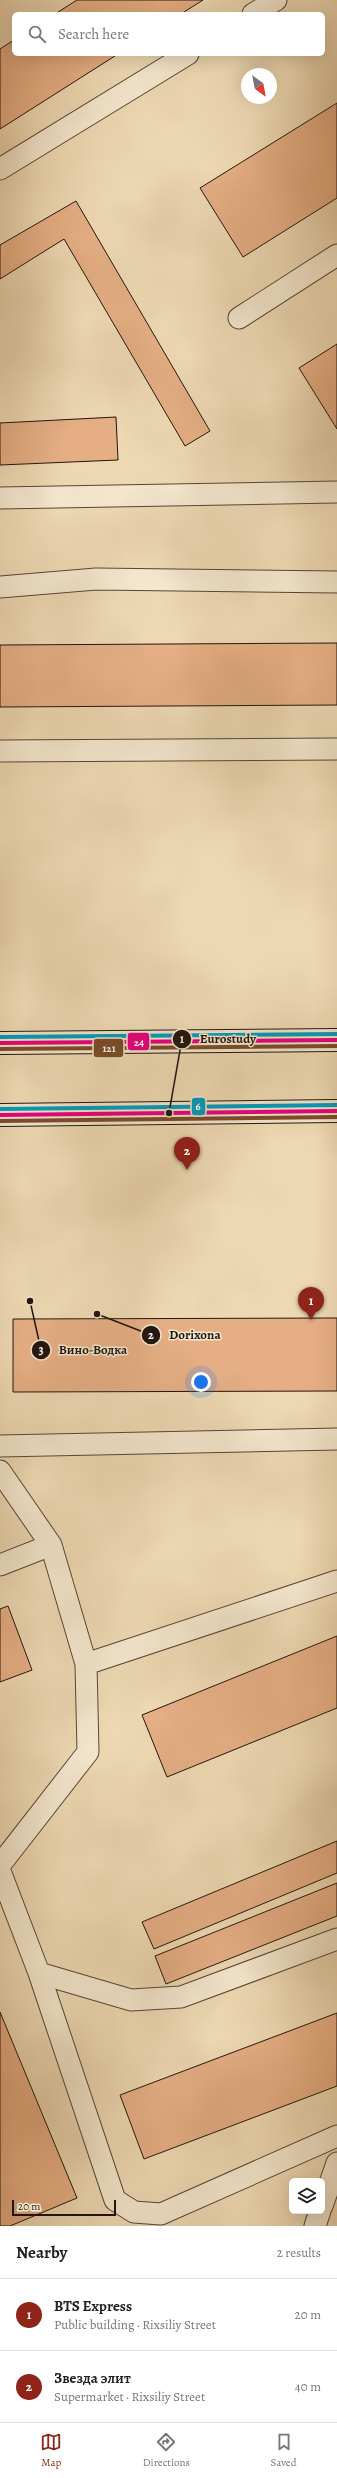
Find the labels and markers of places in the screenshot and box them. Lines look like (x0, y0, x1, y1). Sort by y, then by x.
callout: Eurostudy (172, 1026, 264, 1051)
pin: 2 (174, 1137, 200, 1170)
pin: 1 (298, 1287, 324, 1320)
callout: Dorixona (141, 1322, 228, 1347)
callout: Вино-Водка (31, 1337, 135, 1362)

